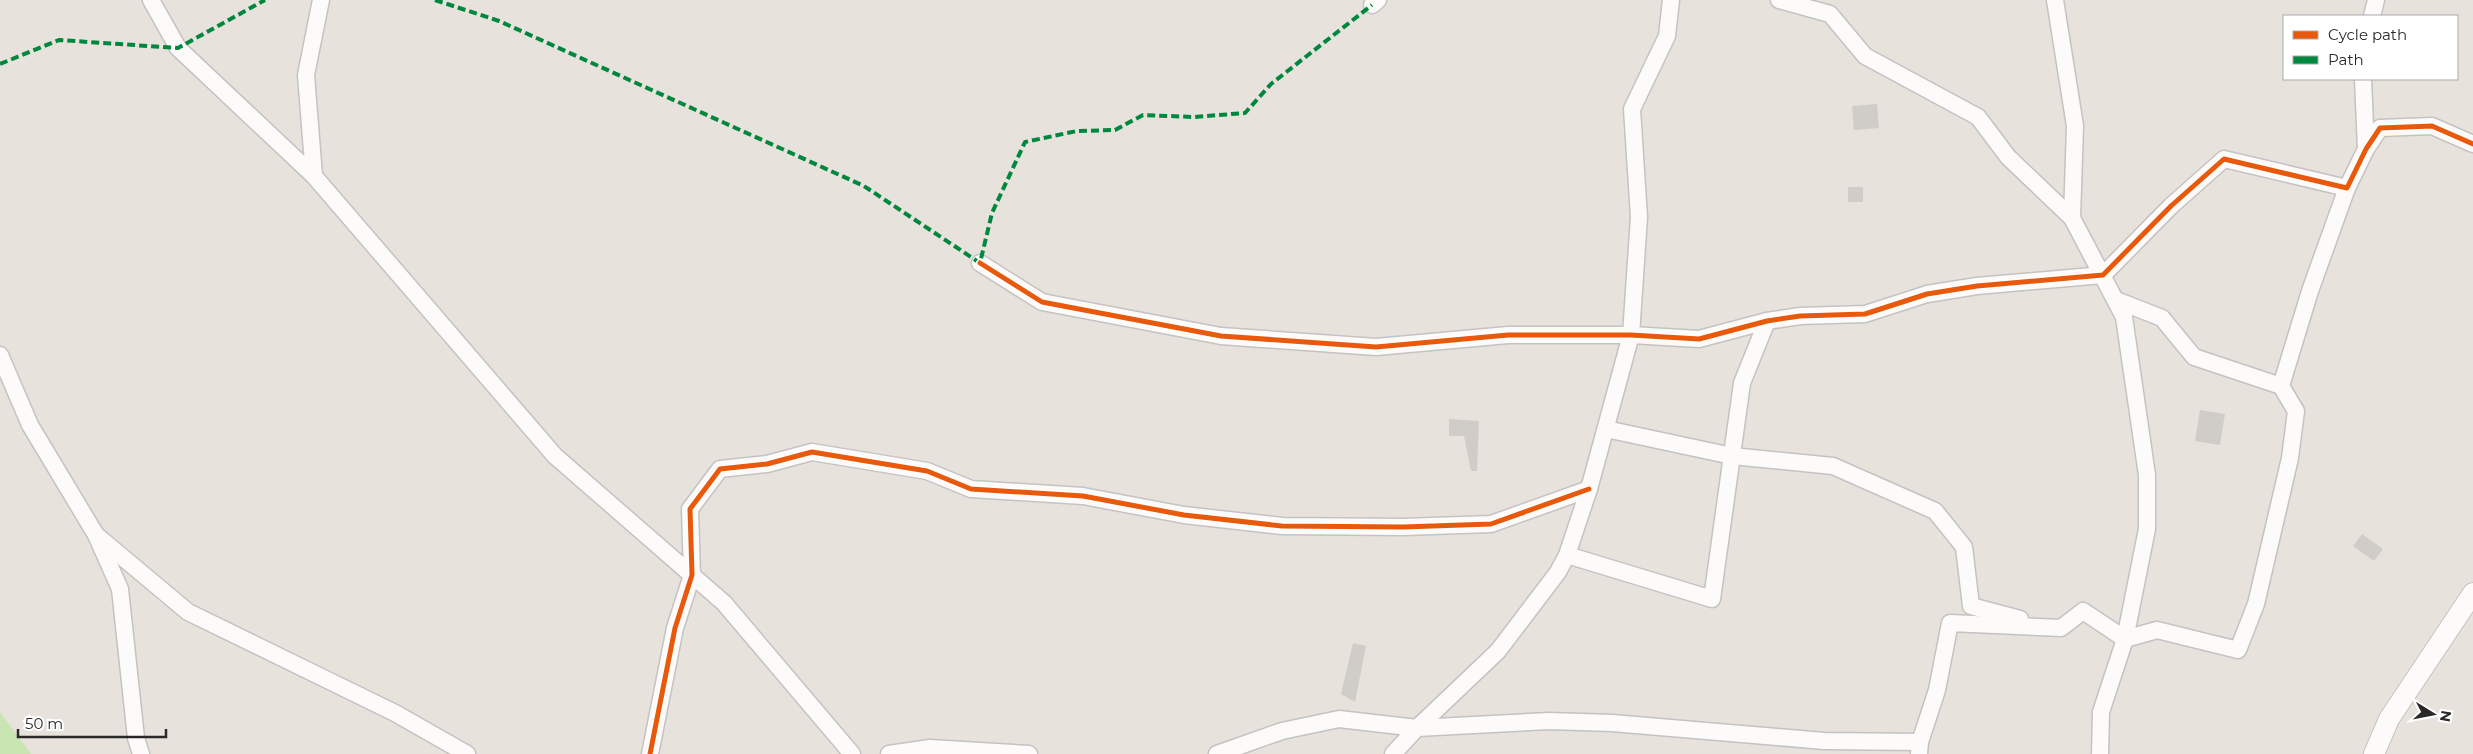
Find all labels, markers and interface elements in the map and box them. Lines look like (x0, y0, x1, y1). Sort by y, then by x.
legend (2283, 15, 2458, 80)
text: Cycle path (2328, 25, 2407, 44)
text: Path (2328, 50, 2364, 69)
north arrow (2408, 689, 2458, 739)
scale bar (18, 706, 165, 738)
text: N (2436, 709, 2456, 723)
text: 50 m (25, 714, 63, 733)

